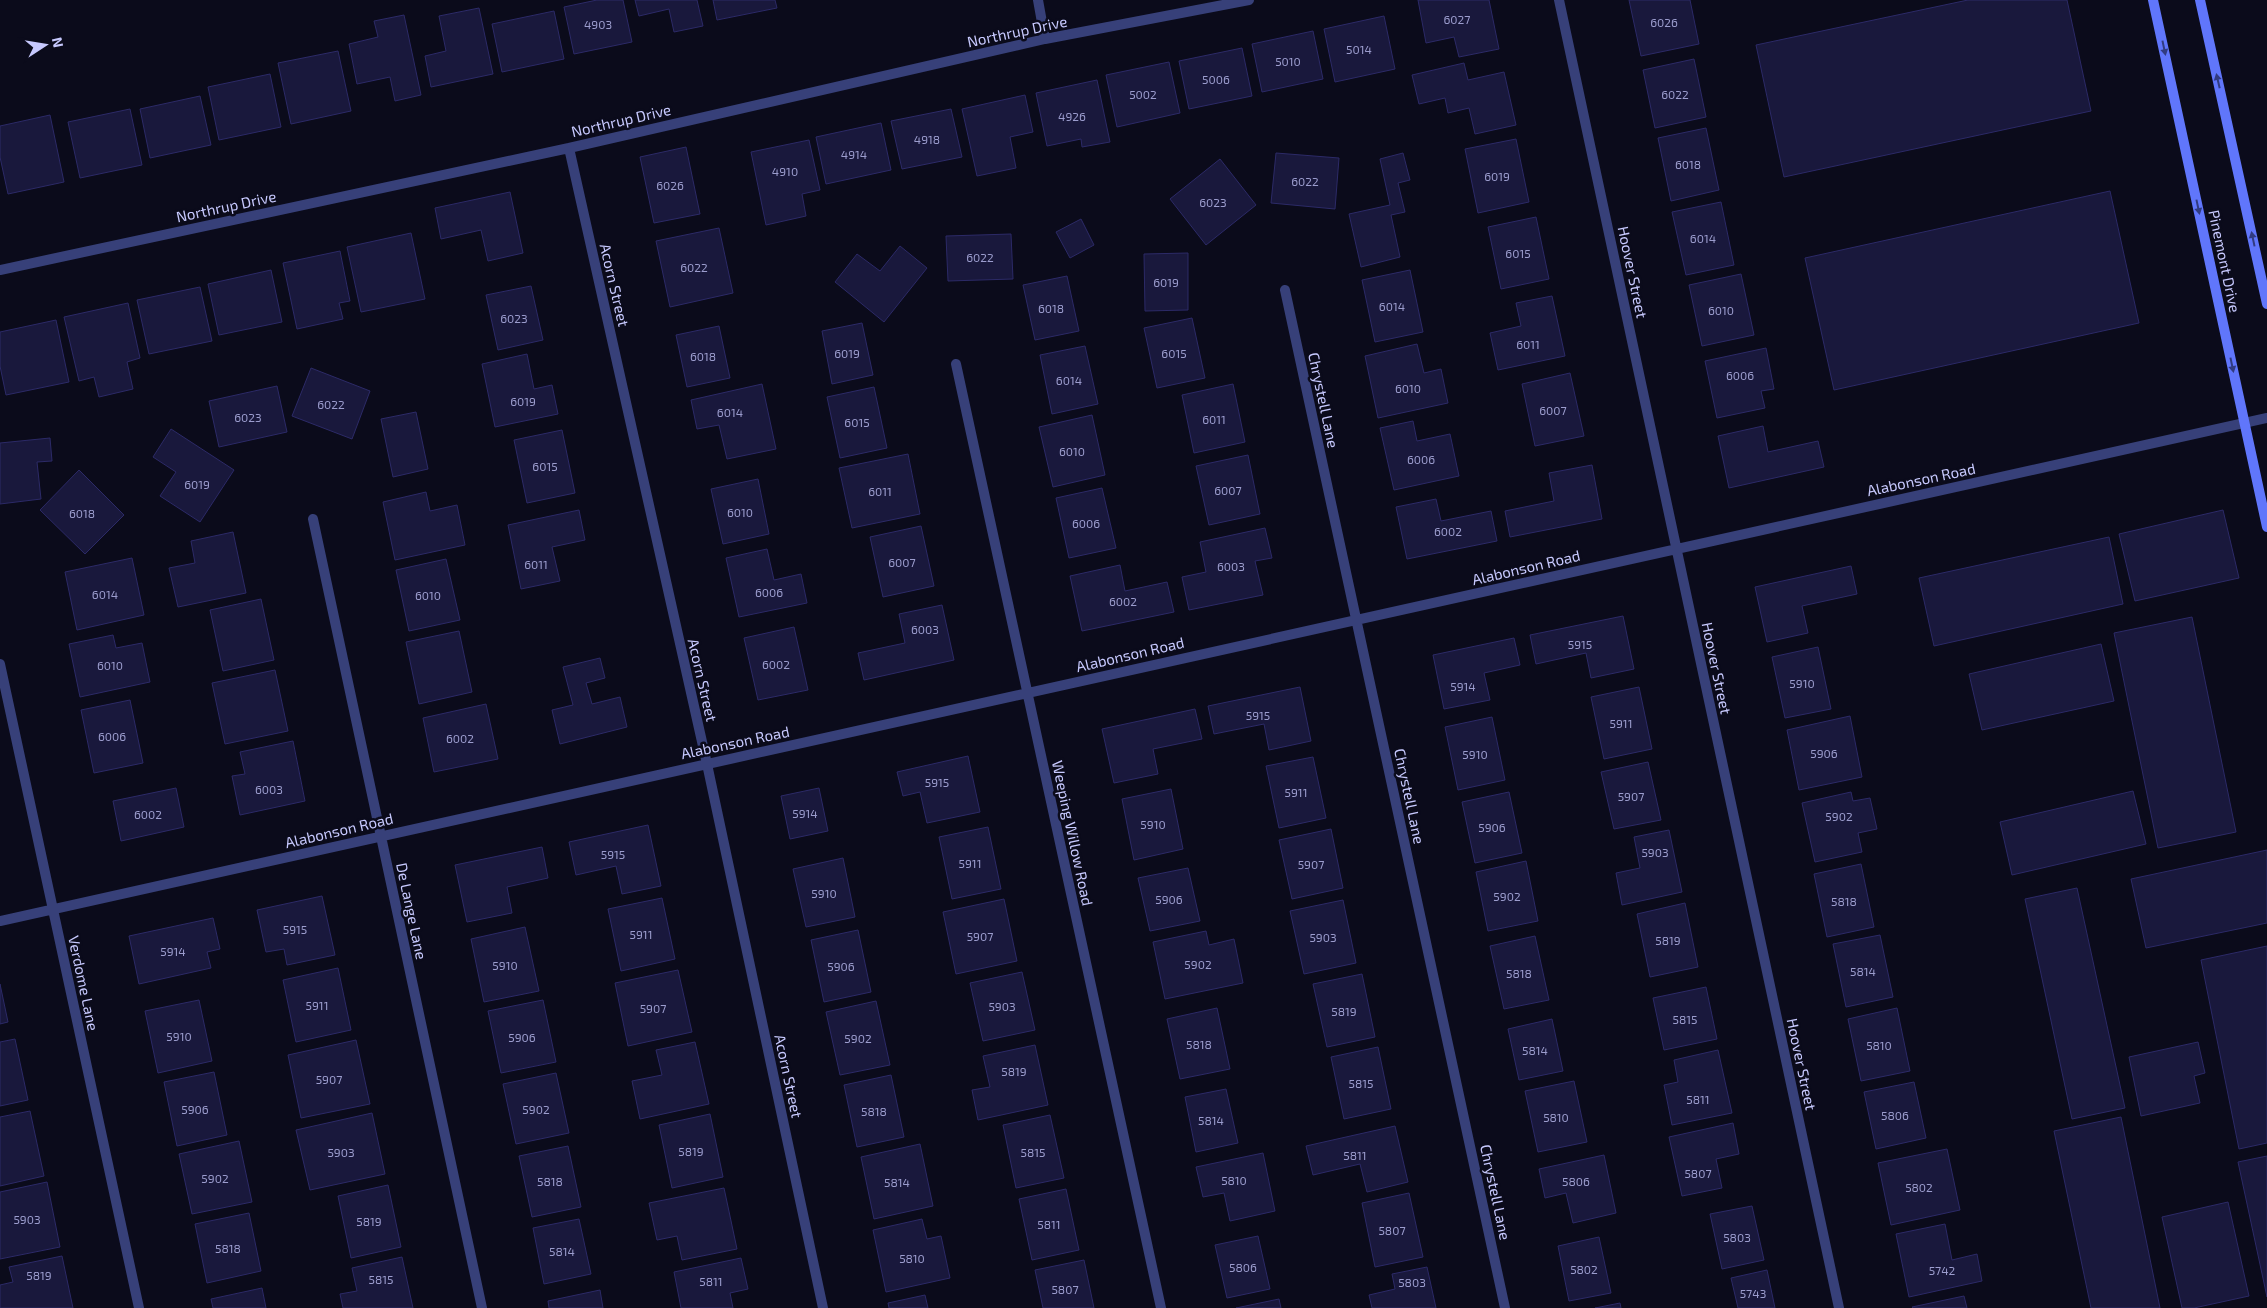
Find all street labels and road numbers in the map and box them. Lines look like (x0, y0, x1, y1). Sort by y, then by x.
street label: Northrup Drive (965, 12, 1069, 50)
street label: Northrup Drive (569, 100, 673, 140)
street label: Northrup Drive (174, 187, 278, 225)
street label: Pinemont Drive (2205, 208, 2245, 314)
street label: Hoover Street (1614, 224, 1652, 320)
street label: Acorn Street (597, 242, 633, 329)
street label: Chrystell Lane (1305, 351, 1343, 449)
street label: Alabonson Road (1865, 459, 1977, 499)
street label: Alabonson Road (1470, 546, 1582, 588)
street label: Hoover Street (1698, 620, 1736, 716)
street label: Alabonson Road (1074, 633, 1186, 675)
street label: Acorn Street (685, 637, 721, 724)
street label: Alabonson Road (679, 722, 791, 762)
street label: Chrystell Lane (1391, 747, 1429, 845)
street label: Weeping Willow Road (1049, 759, 1097, 907)
street label: Alabonson Road (283, 809, 395, 851)
street label: De Lange Lane (393, 861, 431, 961)
street label: Verdome Lane (65, 934, 103, 1032)
street label: Hoover Street (1783, 1016, 1821, 1112)
street label: Acorn Street (771, 1033, 807, 1120)
street label: Chrystell Lane (1477, 1143, 1515, 1241)

